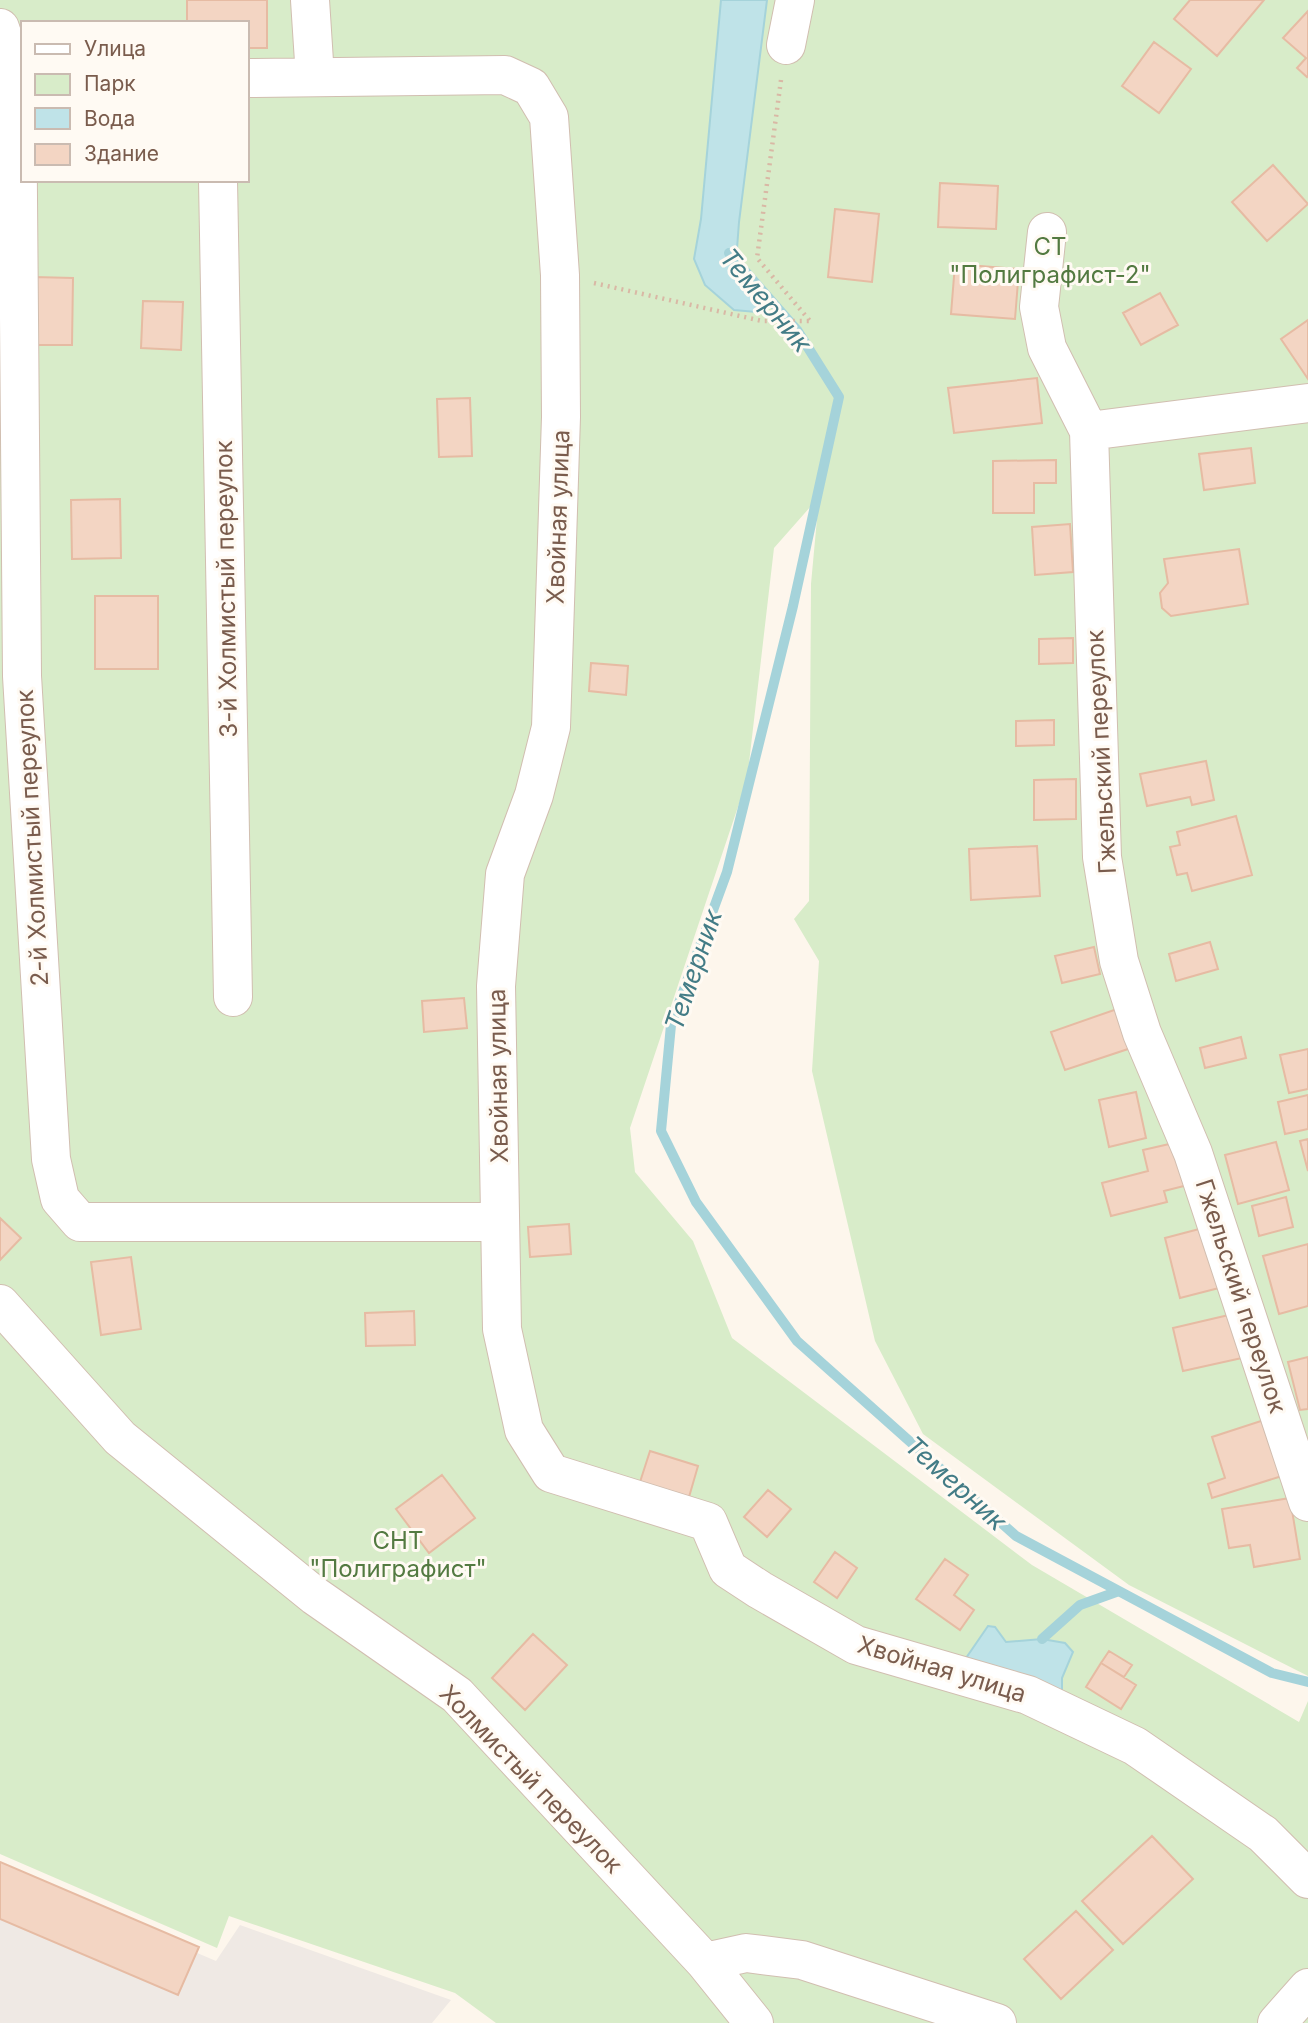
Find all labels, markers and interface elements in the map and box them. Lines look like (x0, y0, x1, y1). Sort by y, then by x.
legend (21, 21, 248, 182)
text: Улица (84, 36, 146, 61)
text: Парк (84, 71, 136, 96)
text: Вода (84, 106, 135, 131)
text: Здание (84, 141, 159, 166)
park label: СТ "Полиграфист-2" (949, 232, 1151, 289)
water label: Темерник (714, 242, 819, 359)
street label: Хвойная улица (540, 429, 576, 605)
street label: 3-й Холмистый переулок (209, 440, 243, 738)
street label: Гжельский переулок (1080, 629, 1122, 875)
street label: 2-й Холмистый переулок (10, 689, 54, 987)
water label: Темерник (658, 905, 728, 1034)
street label: Хвойная улица (482, 989, 514, 1163)
street label: Гжельский переулок (1189, 1175, 1293, 1417)
water label: Темерник (899, 1429, 1014, 1537)
park label: СНТ "Полиграфист" (309, 1526, 487, 1583)
street label: Хвойная улица (854, 1630, 1030, 1708)
street label: Холмистый переулок (434, 1679, 628, 1879)

